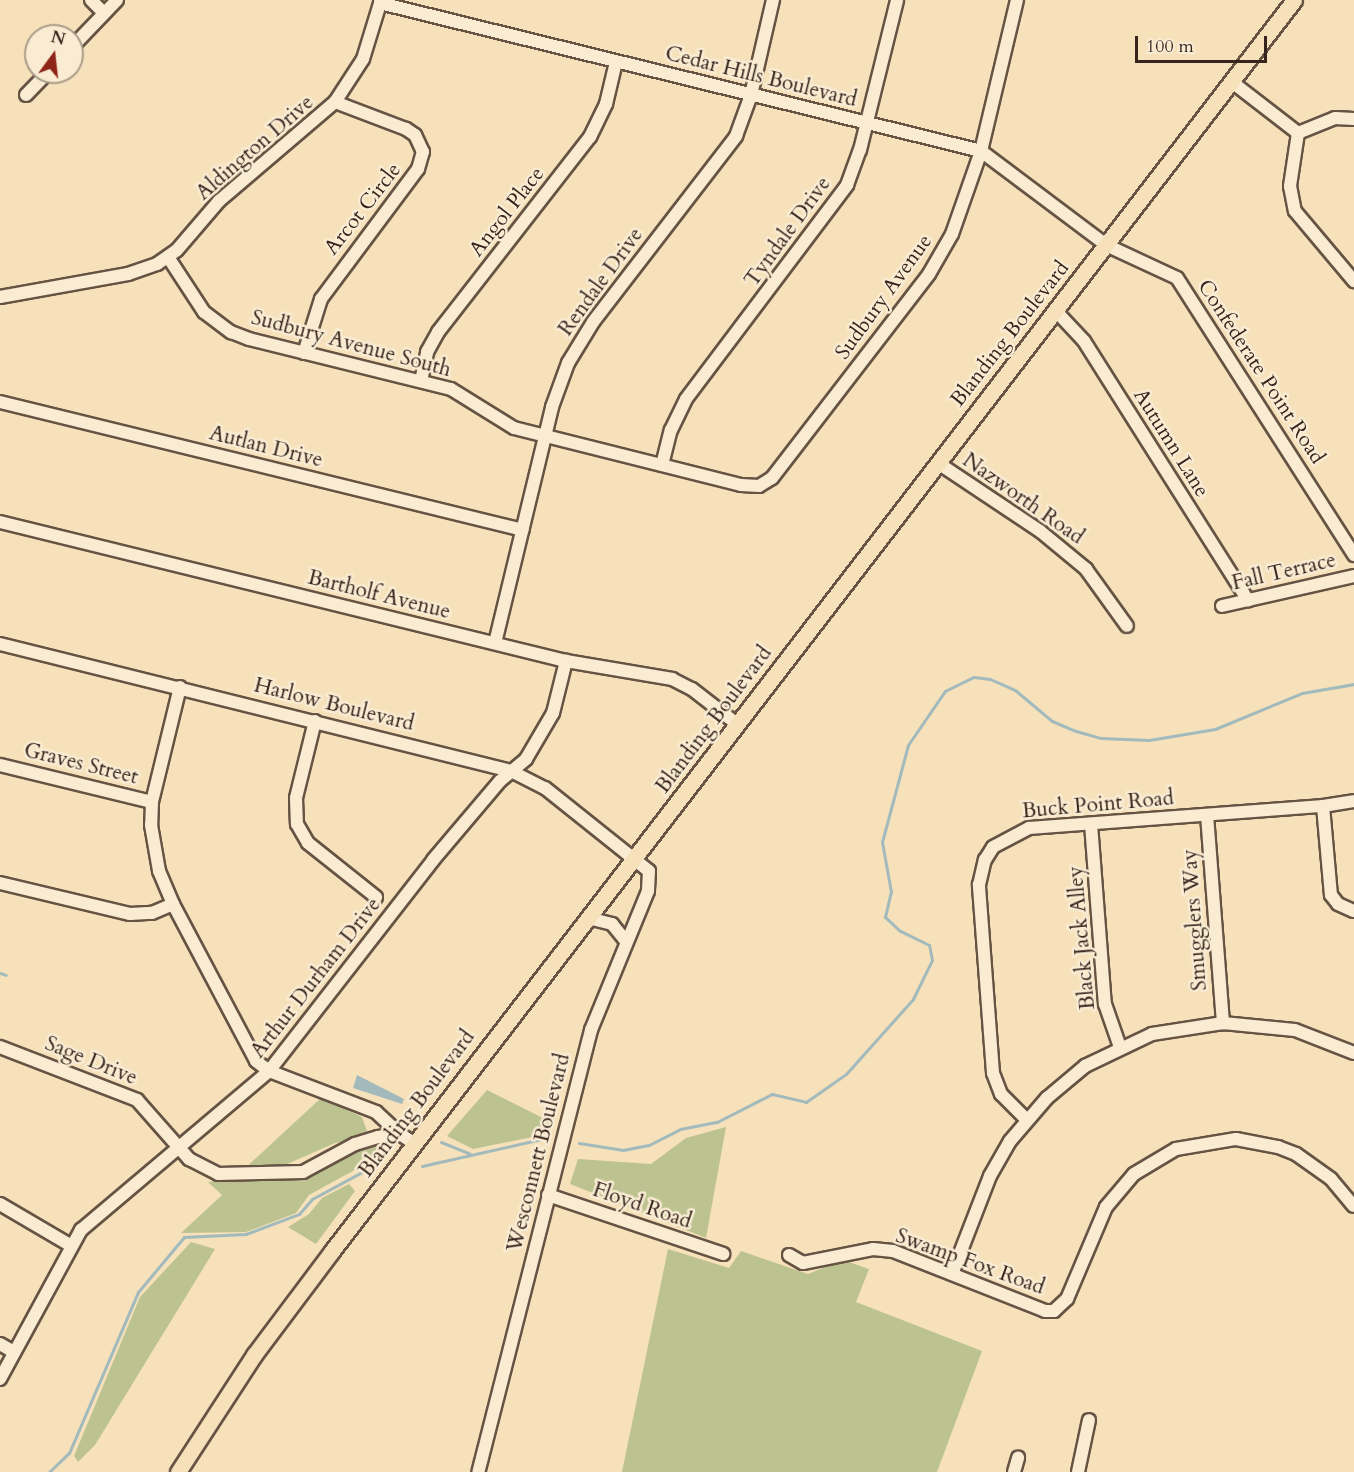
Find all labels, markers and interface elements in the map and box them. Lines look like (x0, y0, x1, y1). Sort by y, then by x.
north arrow (24, 24, 84, 84)
scale bar (1138, 24, 1270, 62)
text: N (49, 26, 68, 51)
text: 100 m (1146, 34, 1194, 59)
street label: Cedar Hills Boulevard (663, 41, 859, 113)
street label: Aldington Drive (191, 90, 319, 206)
street label: Arcot Circle (319, 158, 407, 260)
street label: Angol Place (464, 162, 550, 262)
street label: Tyndale Drive (740, 172, 836, 292)
street label: Rendale Drive (553, 223, 649, 341)
street label: Sudbury Avenue (830, 230, 938, 364)
street label: Blanding Boulevard (945, 256, 1075, 412)
street label: Confederate Point Road (1192, 275, 1330, 469)
street label: Sudbury Avenue South (248, 305, 454, 383)
street label: Autumn Lane (1128, 384, 1214, 502)
street label: Autlan Drive (207, 421, 325, 473)
street label: Nazworth Road (958, 448, 1088, 550)
street label: Fall Terrace (1230, 548, 1338, 596)
street label: Bartholf Avenue (305, 565, 453, 625)
street label: Blanding Boulevard (650, 641, 778, 799)
street label: Harlow Boulevard (251, 673, 417, 737)
street label: Graves Street (21, 738, 141, 790)
street label: Buck Point Road (1021, 786, 1175, 824)
street label: Smugglers Way (1177, 848, 1213, 992)
street label: Black Jack Alley (1063, 865, 1101, 1011)
street label: Arthur Durham Drive (246, 893, 386, 1063)
street label: Blanding Boulevard (353, 1025, 481, 1183)
street label: Sage Drive (41, 1031, 141, 1091)
street label: Wesconnett Boulevard (502, 1051, 576, 1255)
street label: Floyd Road (589, 1177, 695, 1235)
street label: Swamp Fox Road (892, 1223, 1048, 1301)

